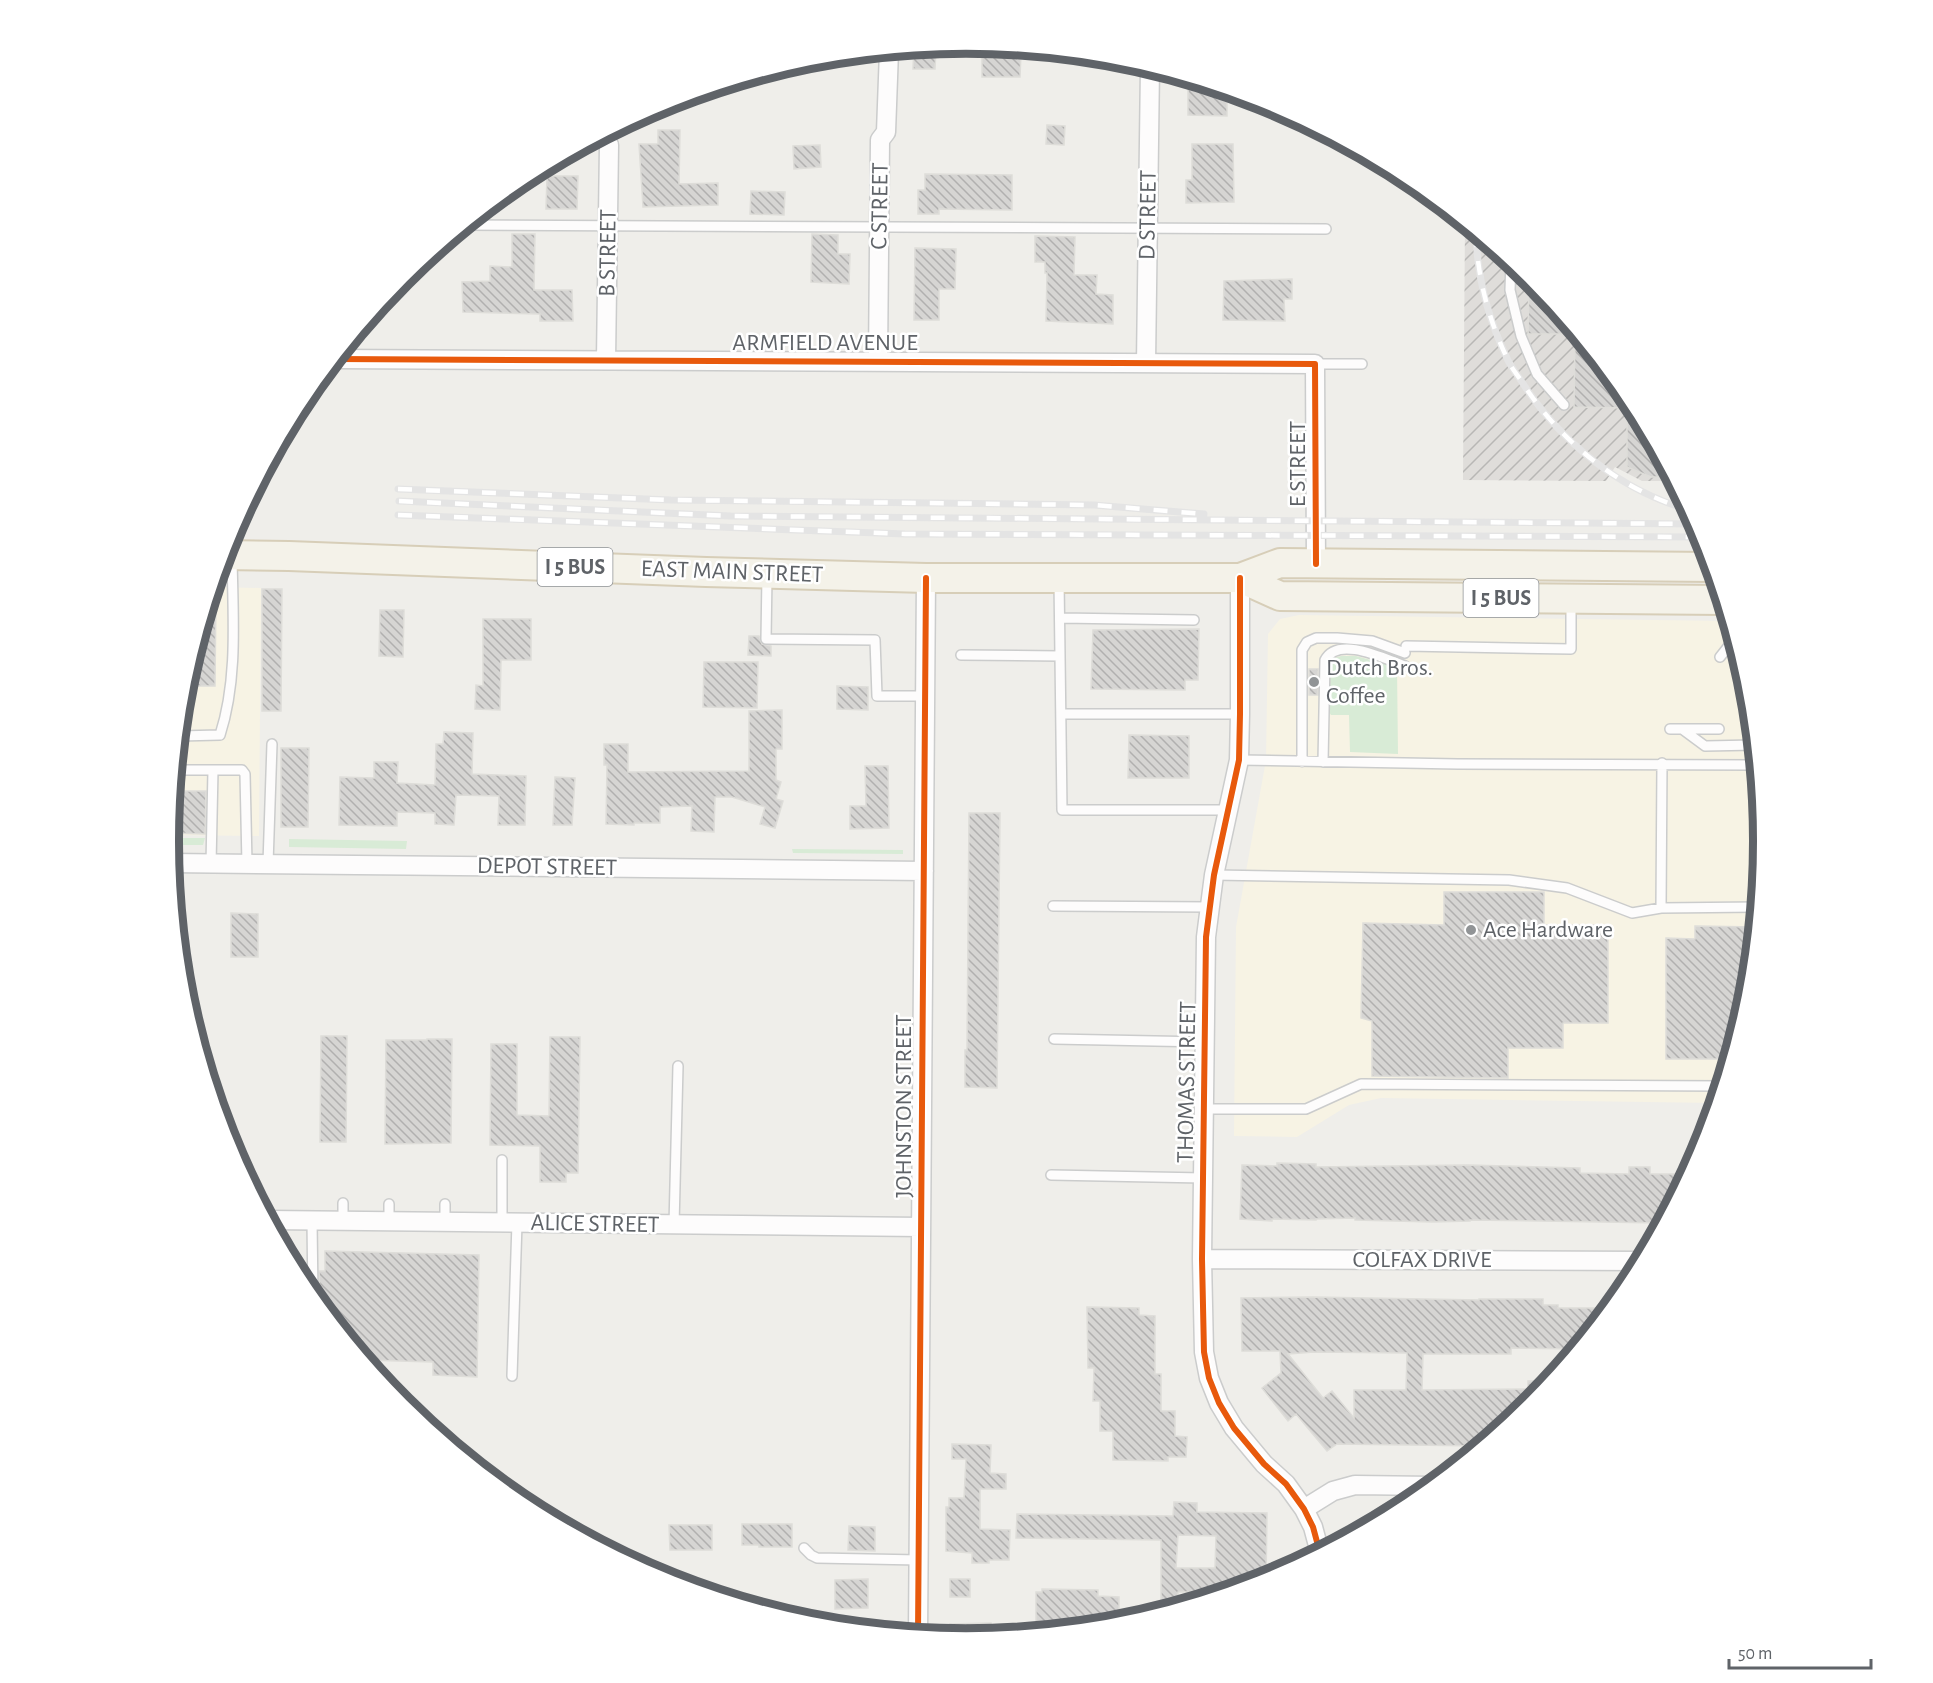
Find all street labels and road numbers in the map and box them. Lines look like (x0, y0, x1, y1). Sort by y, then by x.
street label: C STREET (867, 162, 893, 250)
street label: D STREET (1135, 169, 1161, 260)
street label: B STREET (595, 209, 621, 297)
street label: ARMFIELD AVENUE (732, 331, 918, 355)
street label: E STREET (1286, 421, 1310, 507)
road number: I 5 BUS (538, 548, 612, 586)
street label: EAST MAIN STREET (640, 557, 824, 587)
road number: I 5 BUS (1464, 579, 1538, 617)
street label: DEPOT STREET (477, 854, 618, 880)
street label: THOMAS STREET (1174, 1001, 1200, 1163)
street label: JOHNSTON STREET (892, 1014, 916, 1198)
street label: ALICE STREET (530, 1211, 660, 1237)
street label: COLFAX DRIVE (1352, 1248, 1492, 1272)

